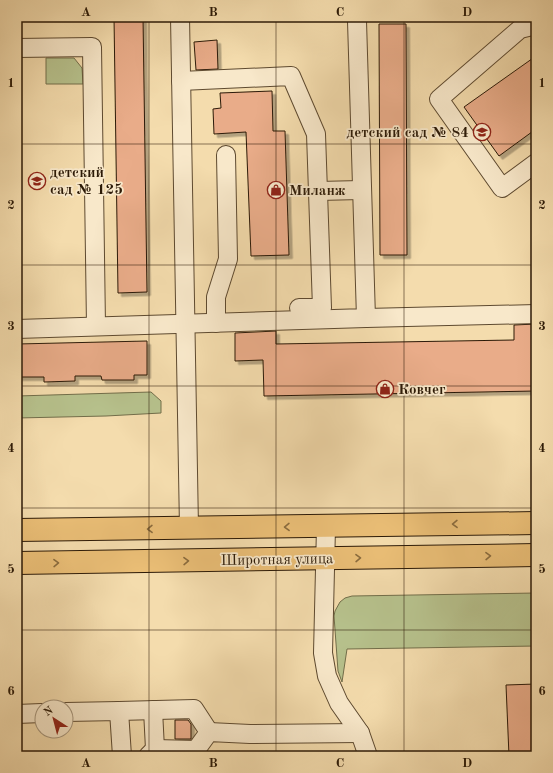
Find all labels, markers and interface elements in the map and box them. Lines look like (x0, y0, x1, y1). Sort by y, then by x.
text: A (81, 6, 91, 19)
text: B (208, 6, 218, 19)
text: C (336, 6, 344, 19)
text: D (462, 6, 472, 19)
text: 1 (7, 77, 15, 90)
text: 1 (538, 77, 546, 90)
school or university icon: детский сад № 84 (472, 122, 492, 142)
place label: детский сад № 84 (346, 126, 469, 141)
place label: детский сад № 125 (50, 166, 123, 198)
school or university icon: детский сад № 125 (27, 171, 47, 191)
shop icon: Миланж (266, 180, 286, 200)
place label: Миланж (289, 184, 346, 199)
text: 2 (7, 199, 15, 212)
text: 2 (538, 199, 546, 212)
text: 3 (7, 320, 15, 333)
text: 3 (538, 320, 546, 333)
shop icon: Ковчег (375, 379, 395, 399)
place label: Ковчег (398, 383, 446, 398)
text: 4 (7, 442, 15, 455)
text: 4 (538, 442, 546, 455)
one-way arrow (452, 520, 458, 528)
one-way arrow (284, 523, 290, 531)
one-way arrow (147, 525, 153, 533)
street label: Широтная улица (220, 552, 334, 569)
one-way arrow (485, 552, 491, 560)
one-way arrow (355, 554, 361, 562)
one-way arrow (183, 557, 189, 565)
one-way arrow (53, 559, 59, 567)
text: 5 (7, 563, 15, 576)
text: 5 (538, 563, 546, 576)
text: 6 (7, 685, 15, 698)
text: 6 (538, 685, 546, 698)
north arrow (34, 699, 74, 739)
text: N (42, 705, 56, 719)
text: A (81, 757, 91, 770)
text: B (208, 757, 218, 770)
text: C (336, 757, 344, 770)
text: D (462, 757, 472, 770)

